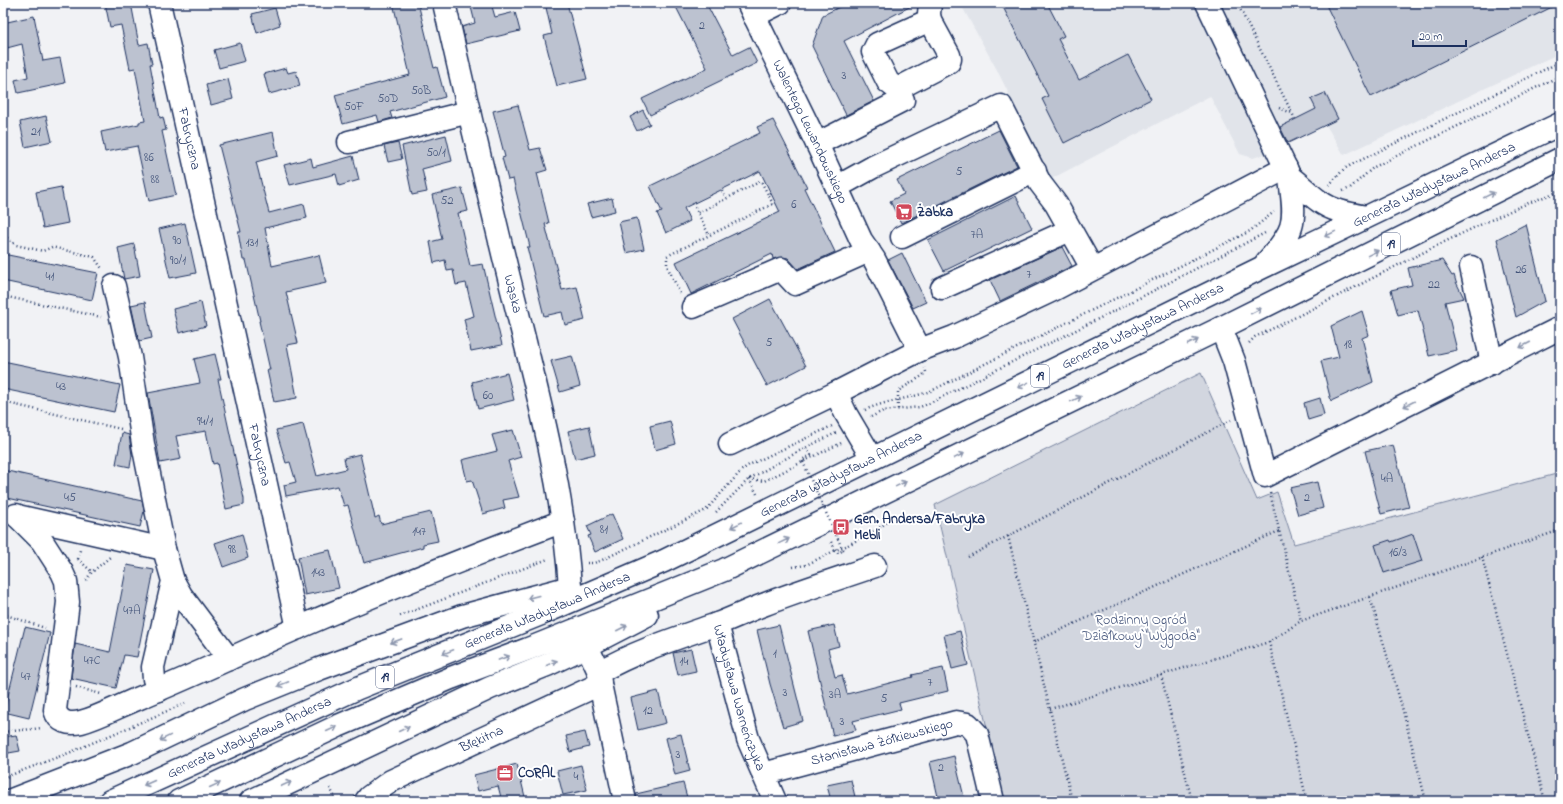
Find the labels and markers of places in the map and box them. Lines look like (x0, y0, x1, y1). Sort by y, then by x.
supermarket icon: Żabka (894, 202, 914, 222)
place label: Żabka (917, 202, 954, 223)
place label: Gen. Andersa/Fabryka Mebli (854, 509, 986, 546)
bus stop icon: Gen. Andersa/Fabryka Mebli (831, 517, 851, 537)
office icon: CORAL (495, 763, 515, 783)
place label: CORAL (518, 763, 556, 784)

